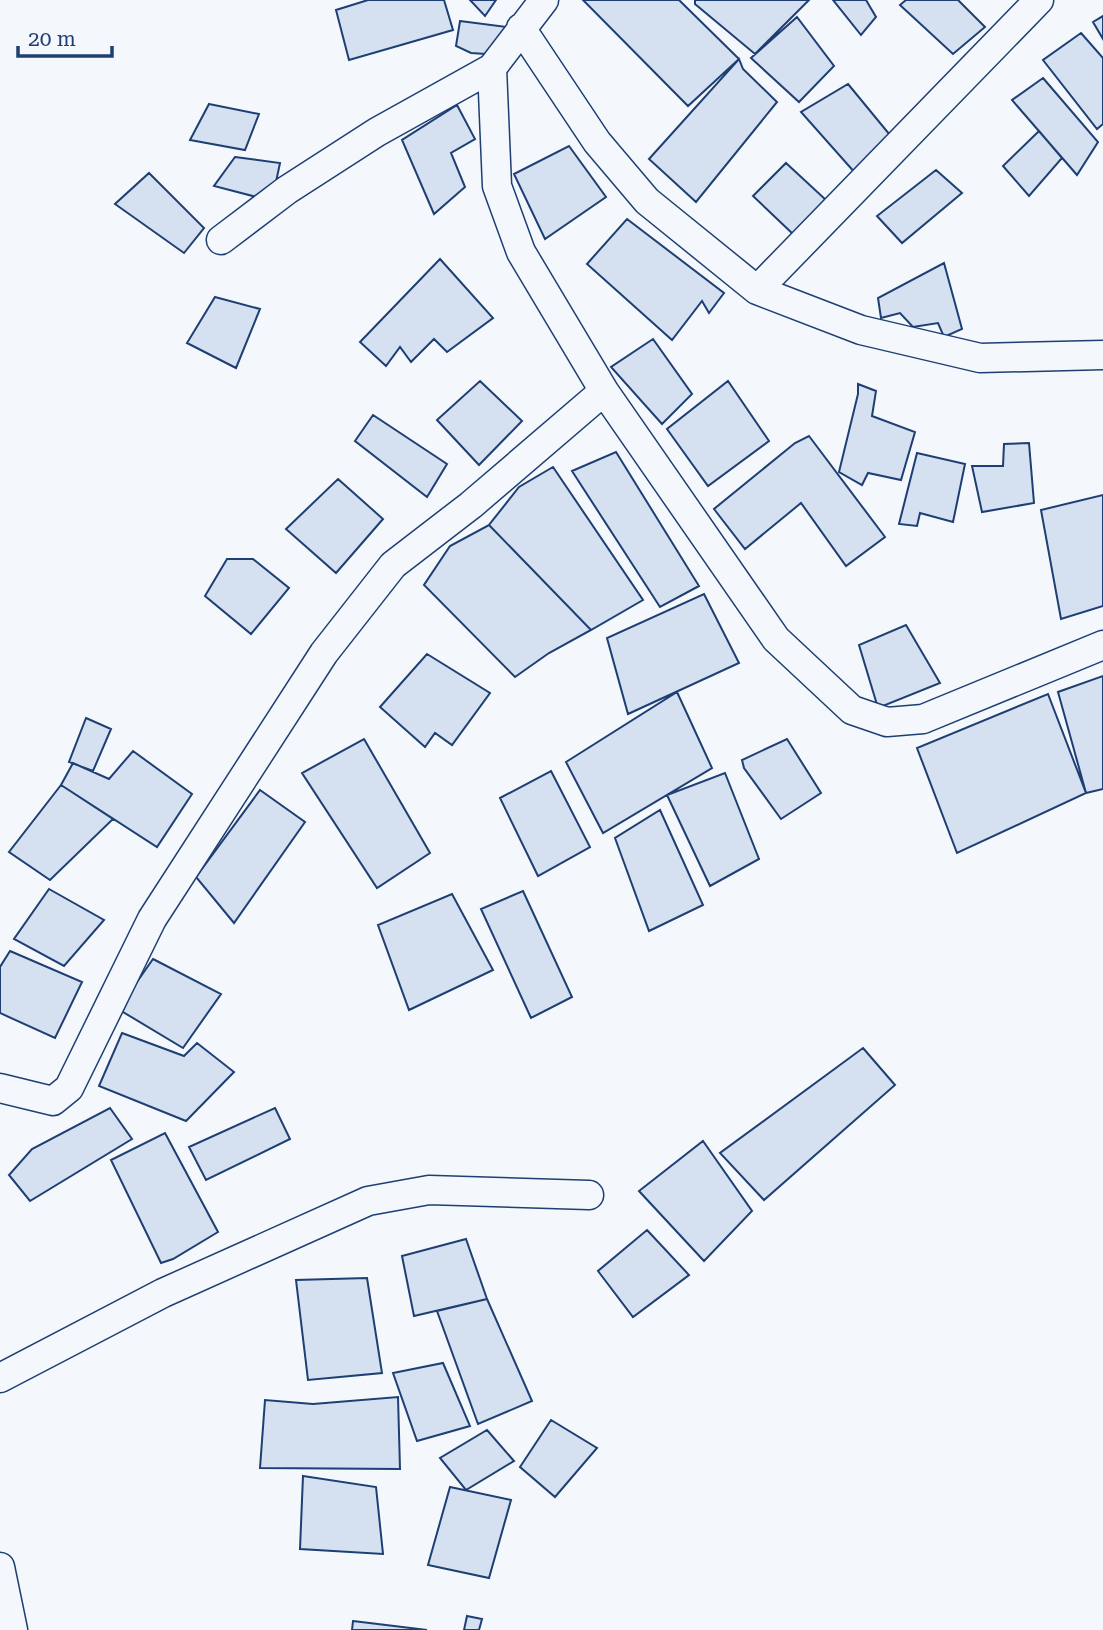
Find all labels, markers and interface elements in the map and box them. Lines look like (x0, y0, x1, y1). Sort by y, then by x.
scale bar (18, 14, 112, 58)
text: 20 m (28, 27, 76, 51)

